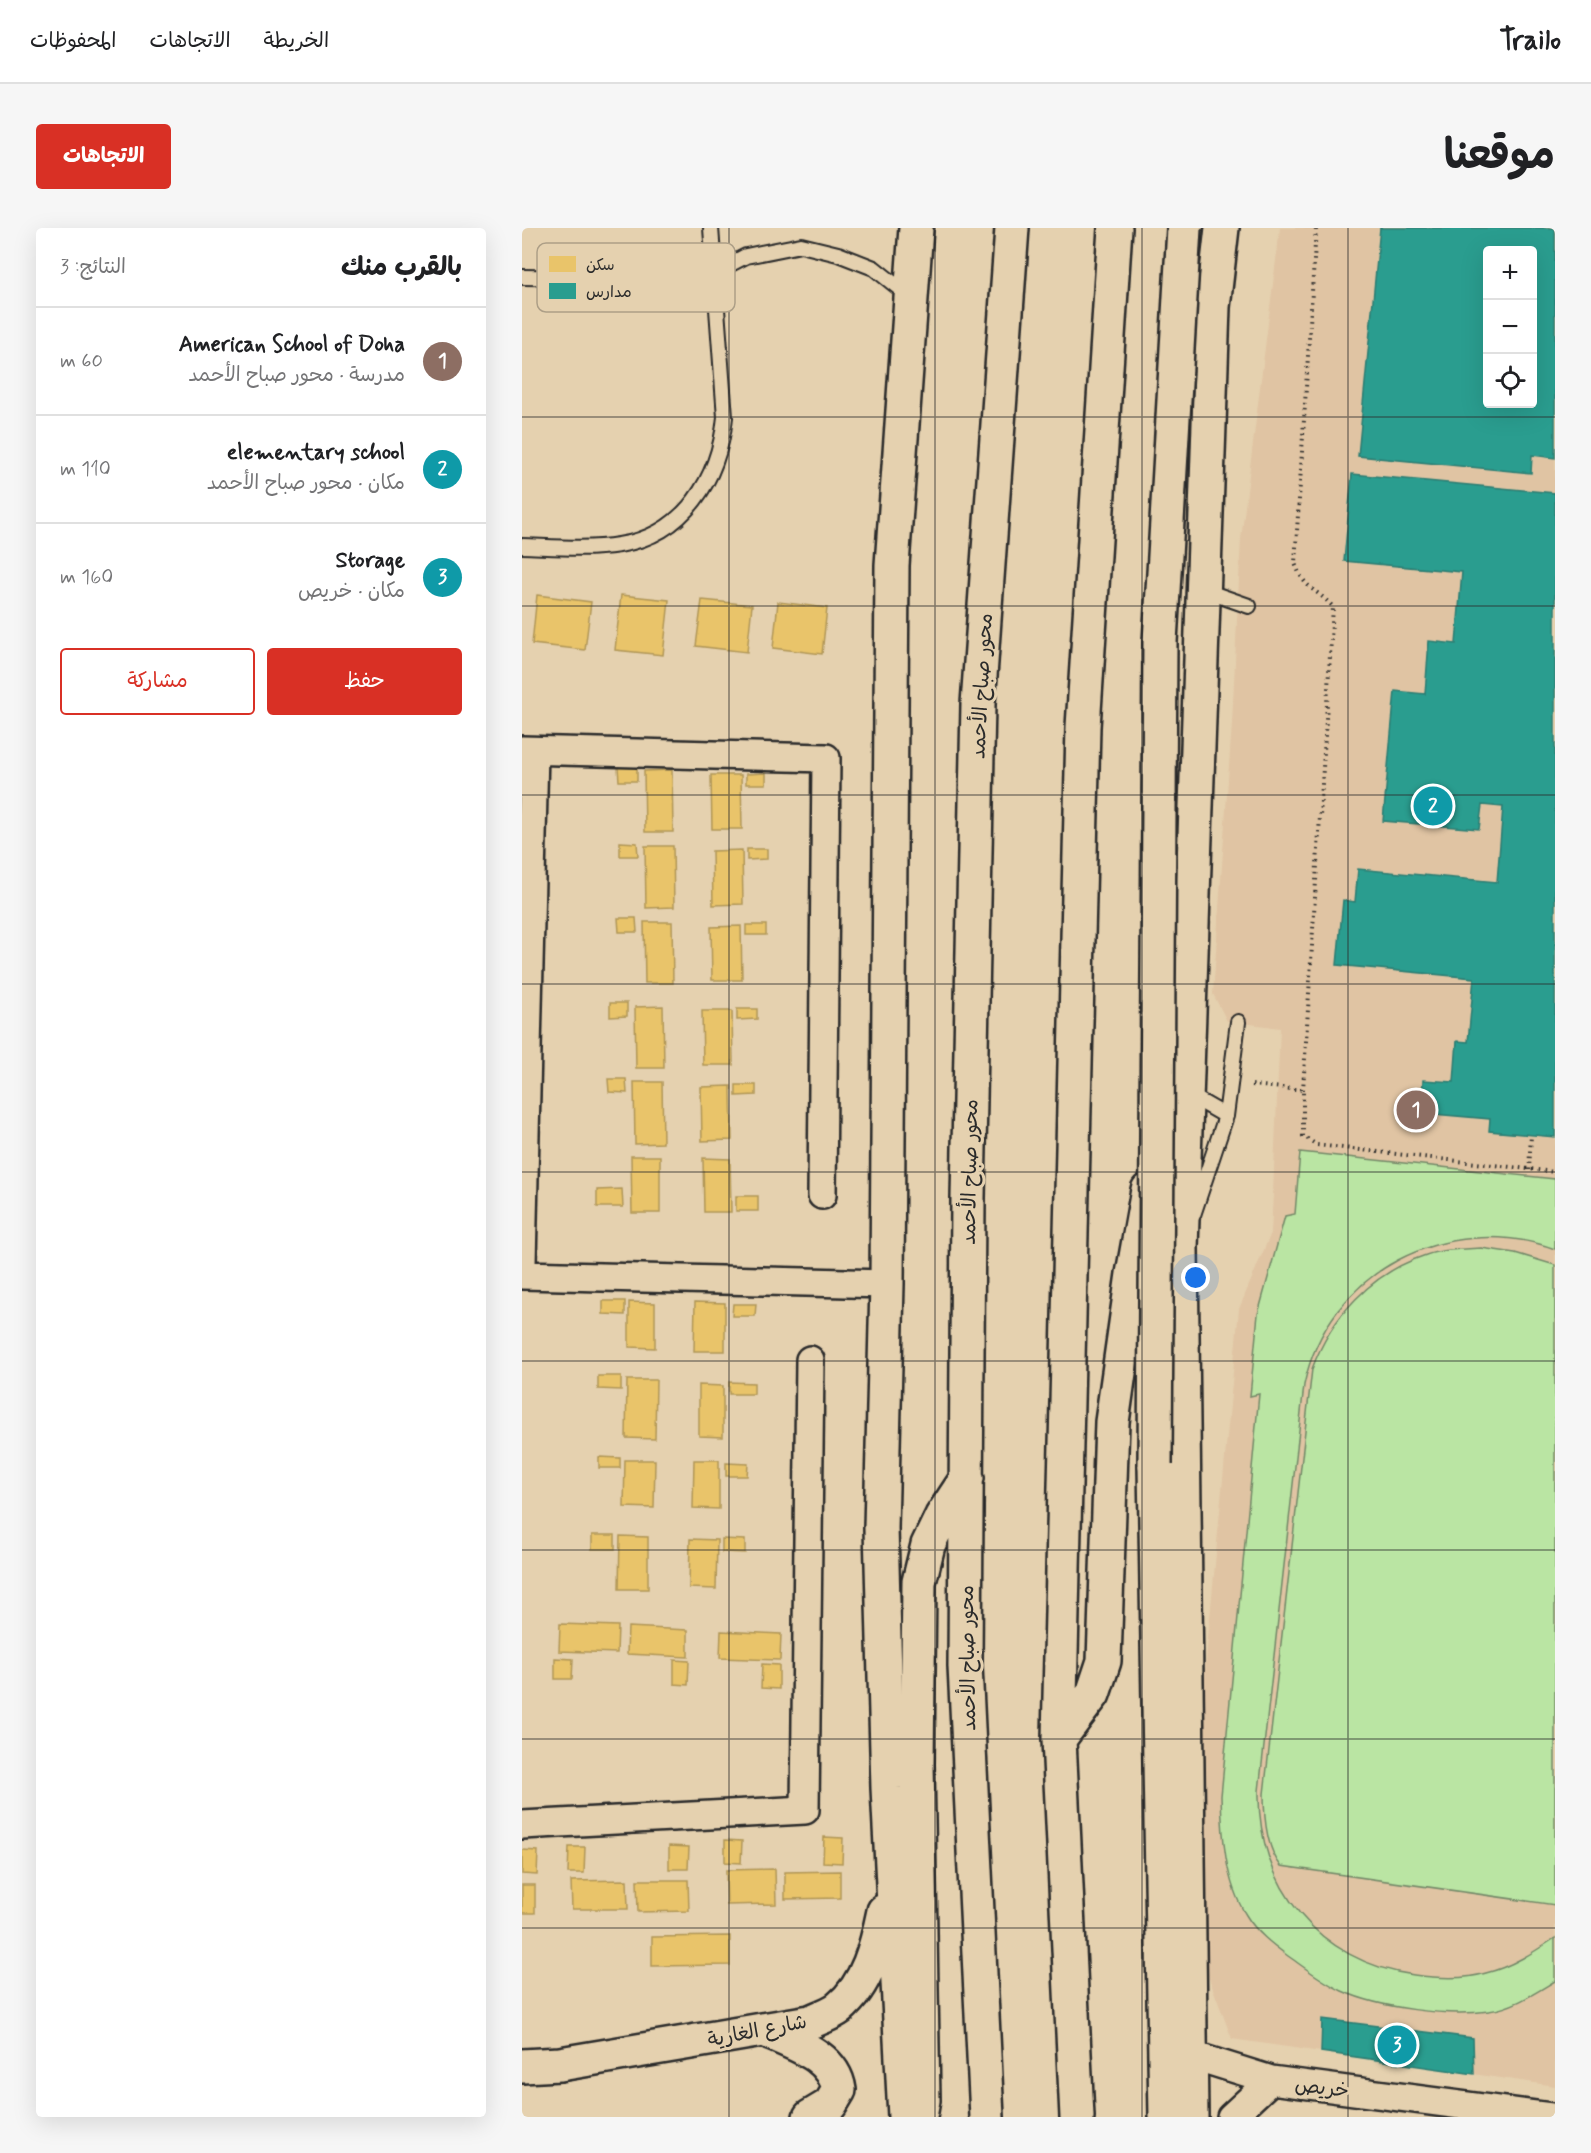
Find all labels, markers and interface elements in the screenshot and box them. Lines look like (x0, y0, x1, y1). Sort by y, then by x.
text: Trailo (1500, 23, 1561, 60)
text: المحفوظات (30, 27, 116, 55)
text: الاتجاهات (149, 27, 231, 55)
text: الخريطة (264, 27, 329, 55)
button: الاتجاهات (36, 124, 171, 189)
text: موقعنا (1444, 129, 1555, 184)
legend (537, 243, 735, 312)
map controls (1483, 246, 1537, 408)
button: + (1483, 246, 1537, 300)
text: بالقرب منك (341, 251, 462, 285)
text: النتائج: 3 (60, 254, 126, 281)
text: سكن (586, 255, 615, 276)
text: مدارس (586, 282, 632, 303)
button: − (1483, 300, 1537, 354)
text: American School of Doha (179, 331, 405, 359)
text: 60 m (60, 348, 103, 375)
text: 1 (438, 348, 447, 375)
button: locate (1483, 354, 1537, 408)
text: مدرسة · محور صباح الأحمد (188, 362, 405, 389)
text: elementary school (227, 439, 405, 467)
text: 110 m (60, 456, 111, 483)
text: 2 (438, 456, 447, 483)
text: مكان · محور صباح الأحمد (207, 470, 405, 497)
text: Storage (336, 547, 405, 575)
text: 160 m (60, 564, 113, 591)
text: 3 (438, 564, 447, 591)
text: مكان · خريص (298, 578, 405, 605)
street label: محور صباح الأحمد (964, 613, 1000, 760)
button: مشاركة (60, 648, 255, 715)
button: حفظ (267, 648, 462, 715)
pin: 2 (1414, 784, 1452, 828)
pin: 1 (1396, 1088, 1436, 1132)
street label: محور صباح الأحمد (955, 1099, 985, 1245)
your location (1181, 1263, 1210, 1292)
street label: محور صباح الأحمد (953, 1585, 983, 1731)
street label: شارع الغارية (705, 2009, 809, 2054)
pin: 3 (1378, 2022, 1416, 2068)
street label: خريص (1293, 2072, 1350, 2105)

